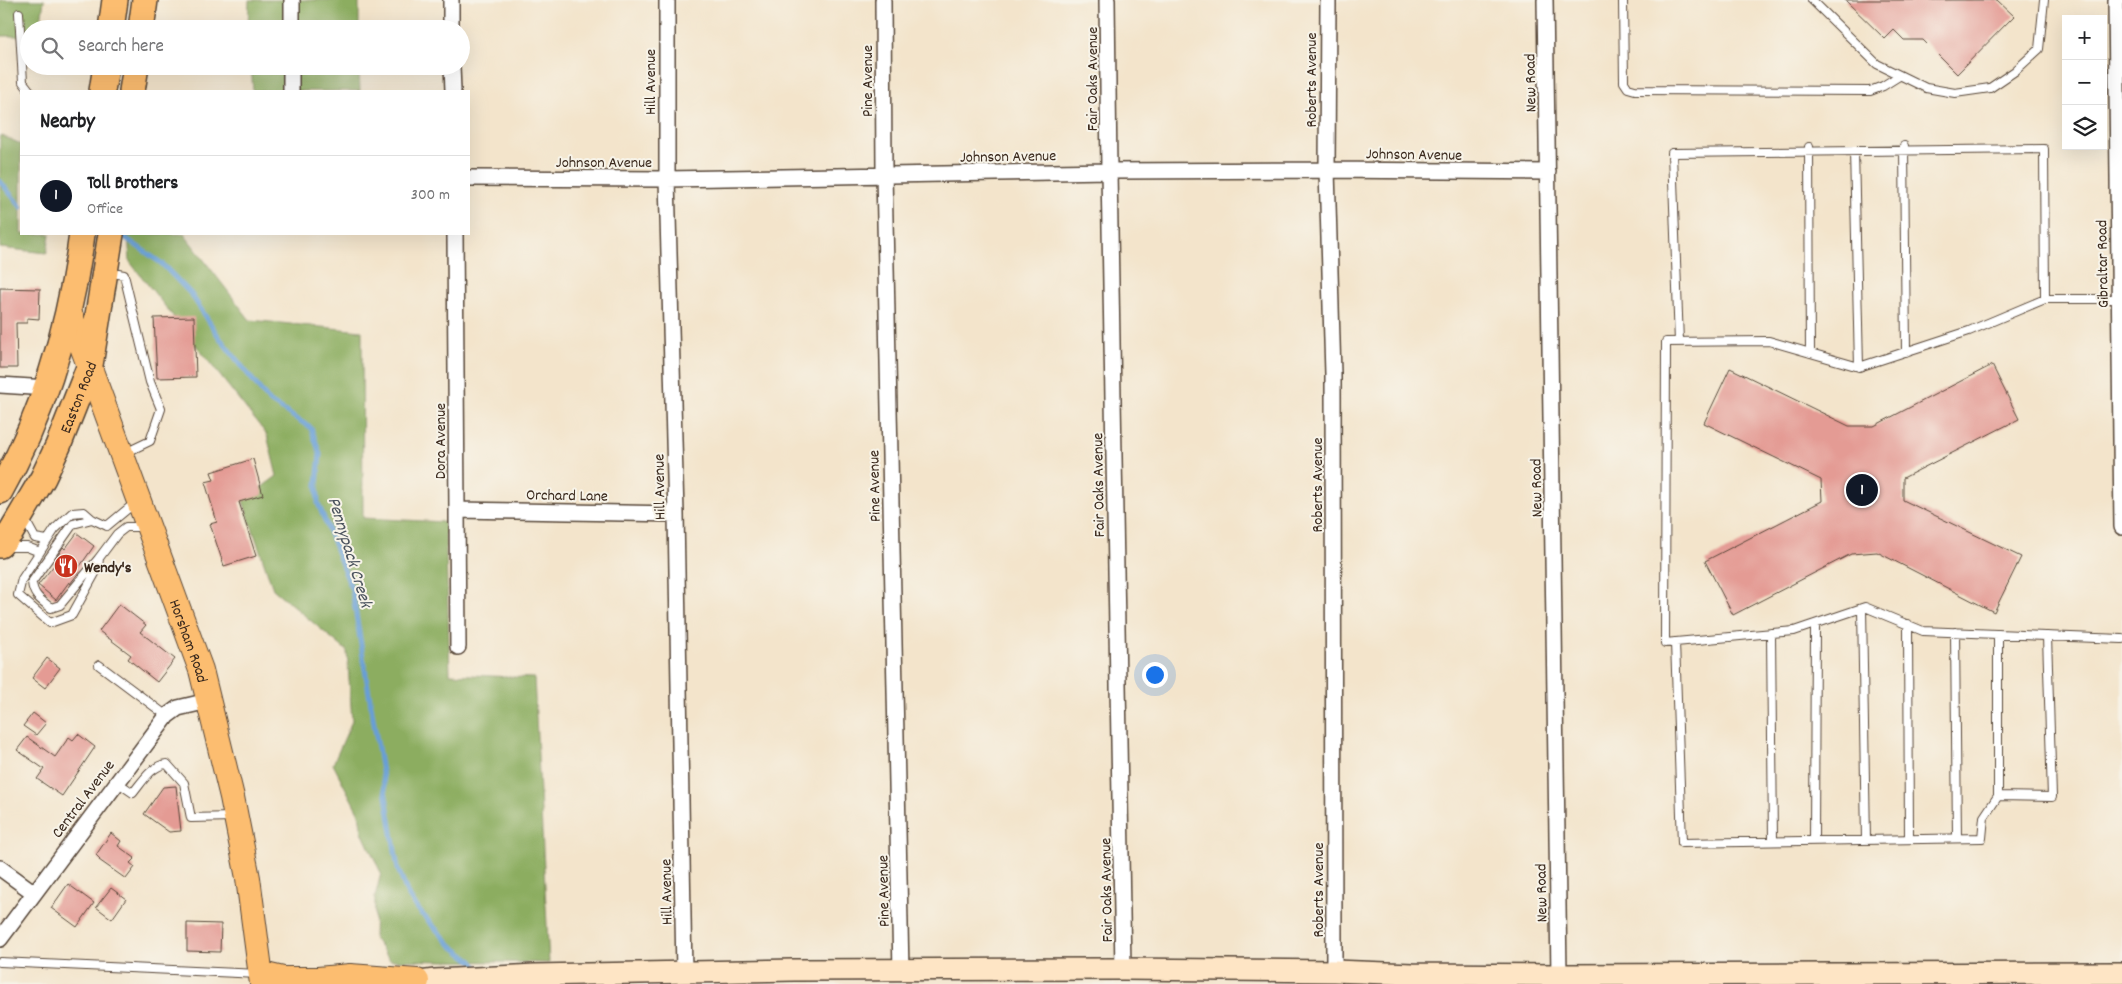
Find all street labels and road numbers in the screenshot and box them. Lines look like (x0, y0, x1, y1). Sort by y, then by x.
street label: Fair Oaks Avenue (1082, 27, 1105, 131)
street label: Roberts Avenue (1301, 33, 1324, 127)
street label: Pine Avenue (857, 45, 880, 117)
street label: Hill Avenue (640, 49, 663, 115)
street label: New Road (1519, 53, 1544, 113)
street label: Johnson Avenue (1366, 143, 1462, 168)
street label: Johnson Avenue (960, 145, 1056, 170)
street label: Johnson Avenue (556, 152, 652, 175)
street label: Gibraltar Road (2091, 220, 2116, 308)
street label: Easton Road (55, 358, 104, 437)
street label: Dora Avenue (430, 403, 453, 479)
street label: Fair Oaks Avenue (1087, 432, 1112, 537)
street label: Roberts Avenue (1307, 438, 1330, 532)
street label: Pine Avenue (863, 450, 888, 522)
street label: Hill Avenue (648, 454, 673, 520)
street label: New Road (1525, 458, 1550, 518)
street label: Orchard Lane (526, 484, 608, 509)
street label: Horsham Road (162, 596, 213, 685)
street label: Central Avenue (47, 755, 121, 844)
street label: Fair Oaks Avenue (1095, 837, 1120, 942)
street label: Roberts Avenue (1308, 843, 1331, 937)
street label: Pine Avenue (872, 855, 897, 927)
street label: Hill Avenue (655, 859, 680, 925)
street label: New Road (1530, 863, 1555, 923)

